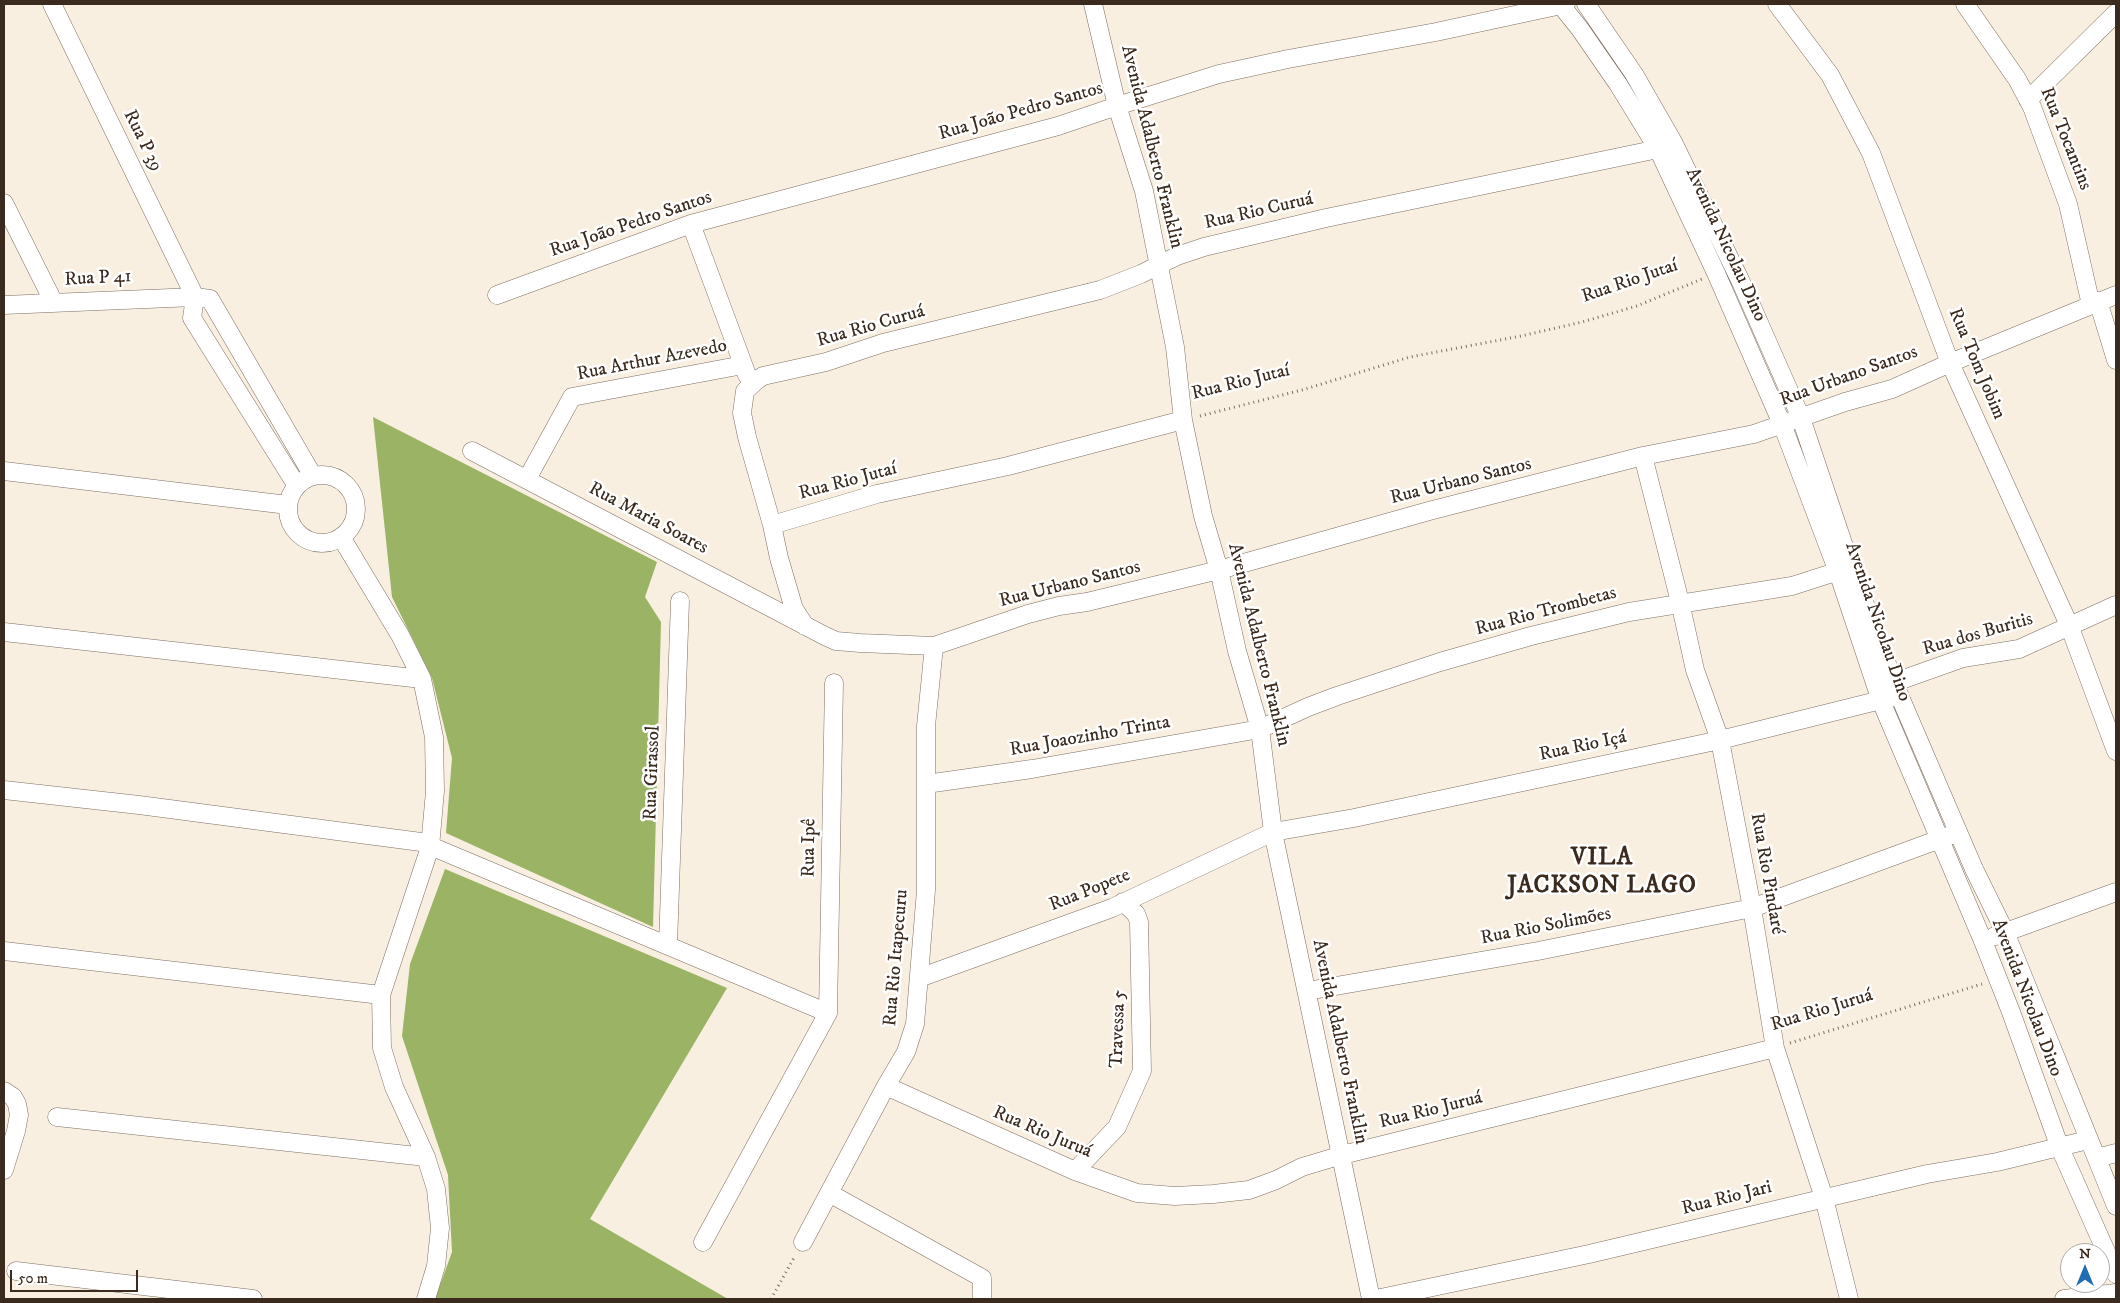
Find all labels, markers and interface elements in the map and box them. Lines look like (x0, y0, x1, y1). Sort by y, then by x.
street label: Avenida Adalberto Franklin (1115, 43, 1187, 251)
street label: Rua João Pedro Santos (936, 78, 1106, 146)
street label: Rua Tocantins (2034, 84, 2096, 194)
street label: Rua P 39 (117, 107, 167, 175)
street label: Avenida Nicolau Dino (1679, 165, 1771, 325)
street label: Rua João Pedro Santos (547, 187, 715, 263)
street label: Rua Rio Curuá (1202, 188, 1316, 236)
street label: Rua Rio Jutaí (1579, 255, 1681, 309)
street label: Rua P 41 (64, 266, 132, 292)
street label: Rua Rio Curuá (815, 301, 927, 353)
street label: Rua Tom Jobim (1942, 305, 2010, 423)
street label: Rua Arthur Azevedo (575, 335, 729, 387)
street label: Rua Urbano Santos (1777, 342, 1921, 412)
street label: Rua Rio Jutaí (1190, 360, 1292, 406)
street label: Rua Urbano Santos (1388, 453, 1534, 511)
street label: Rua Rio Jutaí (797, 458, 899, 506)
street label: Rua Maria Soares (584, 478, 712, 560)
street label: Avenida Nicolau Dino (1839, 539, 1915, 705)
street label: Avenida Adalberto Franklin (1222, 541, 1294, 749)
street label: Rua Urbano Santos (997, 556, 1143, 614)
street label: Rua Rio Trombetas (1473, 582, 1619, 642)
street label: Rua dos Buritis (1920, 608, 2036, 662)
street label: Rua Joaozinho Trinta (1008, 712, 1172, 762)
street label: Rua Girassol (640, 725, 666, 821)
street label: Rua Rio Içá (1537, 727, 1629, 767)
street label: Rua Rio Pindaré (1744, 811, 1788, 937)
street label: Rua Ipê (798, 818, 822, 878)
district label: VILA JACKSON LAGO (1506, 845, 1698, 901)
street label: Rua Popete (1046, 864, 1134, 918)
street label: Rua Rio Itapecuru (880, 889, 914, 1027)
street label: Rua Rio Solimões (1479, 903, 1613, 951)
street label: Avenida Nicolau Dino (1985, 916, 2067, 1080)
street label: Avenida Adalberto Franklin (1306, 938, 1372, 1146)
street label: Rua Rio Juruá (1768, 985, 1876, 1037)
street label: Travessa 5 (1106, 990, 1132, 1068)
street label: Rua Rio Juruá (1377, 1087, 1485, 1135)
street label: Rua Rio Juruá (989, 1102, 1095, 1164)
street label: Rua Rio Jari (1680, 1177, 1774, 1221)
north arrow (2060, 1243, 2110, 1293)
text: N (2079, 1245, 2091, 1263)
scale bar (12, 1260, 140, 1292)
text: 50 m (18, 1269, 48, 1288)

